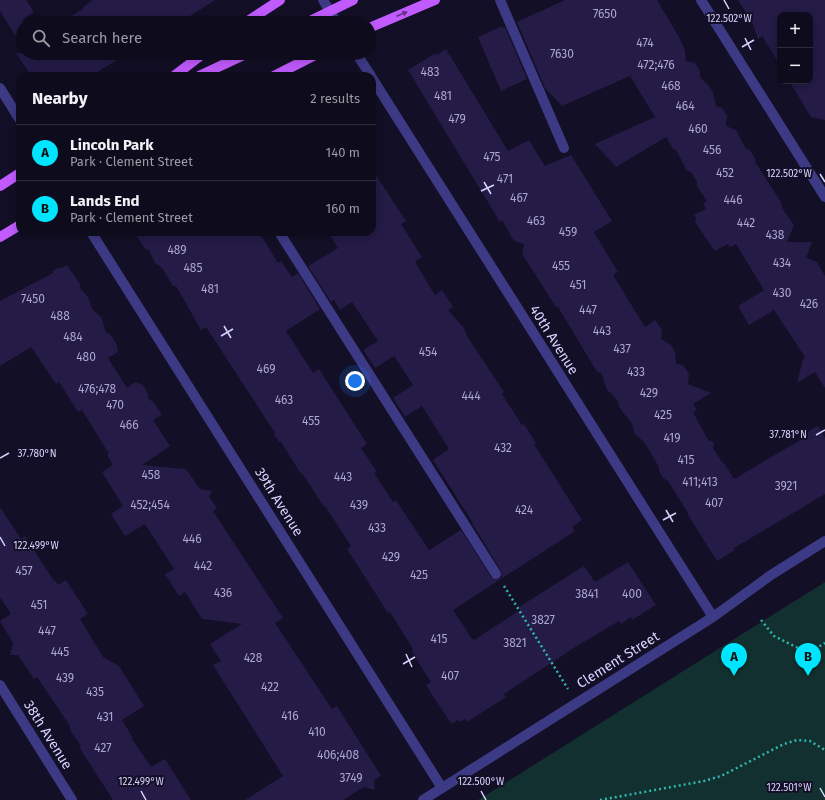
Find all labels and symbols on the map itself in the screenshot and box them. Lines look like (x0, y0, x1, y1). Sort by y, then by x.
house number: 7650 (593, 7, 617, 21)
one-way arrow (396, 11, 408, 17)
text: 122.502°W (706, 13, 753, 25)
house number: 474 (636, 36, 654, 50)
house number: 7630 (550, 47, 574, 61)
house number: 472;476 (637, 58, 675, 72)
house number: 483 (421, 65, 440, 79)
house number: 468 (661, 79, 681, 93)
house number: 481 (434, 89, 452, 103)
house number: 464 (675, 99, 695, 113)
house number: 479 (448, 112, 466, 126)
house number: 460 (688, 122, 708, 136)
house number: 456 (703, 143, 721, 157)
house number: 475 (483, 150, 501, 164)
house number: 452 (716, 166, 734, 180)
text: 122.502°W (766, 168, 813, 180)
house number: 471 (497, 172, 513, 186)
house number: 467 (510, 191, 528, 205)
house number: 446 (723, 193, 743, 207)
house number: 463 (527, 214, 545, 228)
house number: 442 (737, 216, 755, 230)
house number: 459 (559, 225, 577, 239)
house number: 438 (766, 228, 785, 242)
house number: 489 (167, 243, 187, 257)
house number: 434 (773, 256, 792, 270)
house number: 455 (552, 259, 570, 273)
house number: 485 (183, 261, 203, 275)
house number: 451 (570, 278, 586, 292)
house number: 481 (201, 282, 219, 296)
house number: 430 (773, 286, 792, 300)
house number: 7450 (21, 292, 45, 306)
house number: 426 (800, 297, 818, 311)
street label: 40th Avenue (526, 302, 582, 378)
house number: 447 (579, 303, 597, 317)
house number: 488 (50, 309, 70, 323)
house number: 443 (593, 324, 611, 338)
house number: 484 (63, 330, 83, 344)
house number: 437 (613, 342, 631, 356)
house number: 454 (419, 345, 438, 359)
house number: 480 (76, 350, 96, 364)
house number: 469 (257, 362, 275, 376)
house number: 433 (627, 365, 645, 379)
your location (345, 371, 365, 391)
house number: 476;478 (78, 382, 116, 396)
house number: 429 (640, 386, 658, 400)
house number: 444 (461, 389, 481, 403)
house number: 463 (275, 393, 293, 407)
house number: 470 (106, 398, 124, 412)
house number: 425 (654, 408, 672, 422)
house number: 455 (302, 414, 320, 428)
house number: 466 (119, 418, 139, 432)
text: 37.781°N (769, 429, 807, 441)
house number: 419 (663, 431, 681, 445)
house number: 432 (494, 441, 512, 455)
text: 37.780°N (17, 448, 57, 460)
house number: 415 (678, 453, 694, 467)
street label: 39th Avenue (251, 465, 307, 539)
house number: 458 (142, 468, 161, 482)
house number: 443 (334, 470, 352, 484)
house number: 411;413 (682, 475, 718, 489)
house number: 3921 (775, 479, 797, 493)
house number: 407 (705, 496, 723, 510)
house number: 452;454 (130, 498, 170, 512)
house number: 439 (350, 498, 368, 512)
house number: 424 (515, 503, 534, 517)
house number: 433 (368, 521, 386, 535)
house number: 446 (182, 532, 202, 546)
text: 122.499°W (13, 540, 59, 552)
house number: 429 (382, 550, 400, 564)
house number: 442 (194, 559, 212, 573)
house number: 457 (15, 564, 33, 578)
house number: 425 (410, 568, 428, 582)
house number: 436 (214, 586, 232, 600)
house number: 3841 (575, 587, 599, 601)
house number: 400 (622, 587, 642, 601)
house number: 451 (31, 598, 47, 612)
house number: 3827 (531, 613, 555, 627)
house number: 447 (38, 624, 56, 638)
street label: Clement Street (574, 627, 663, 692)
house number: 415 (431, 632, 447, 646)
house number: 3821 (503, 636, 527, 650)
pin: A (721, 643, 747, 676)
pin: B (795, 643, 821, 676)
house number: 445 (51, 645, 69, 659)
house number: 428 (244, 651, 263, 665)
house number: 407 (441, 669, 459, 683)
house number: 439 (56, 671, 74, 685)
house number: 422 (261, 680, 279, 694)
house number: 435 (86, 685, 104, 699)
street label: 38th Avenue (20, 697, 76, 773)
house number: 416 (281, 709, 299, 723)
house number: 431 (96, 710, 114, 724)
house number: 410 (308, 725, 326, 739)
house number: 427 (94, 741, 112, 755)
house number: 406;408 (317, 748, 359, 762)
house number: 3749 (339, 771, 363, 785)
text: 122.499°W (118, 776, 164, 788)
text: 122.500°W (458, 776, 505, 788)
text: 122.501°W (767, 782, 812, 794)

